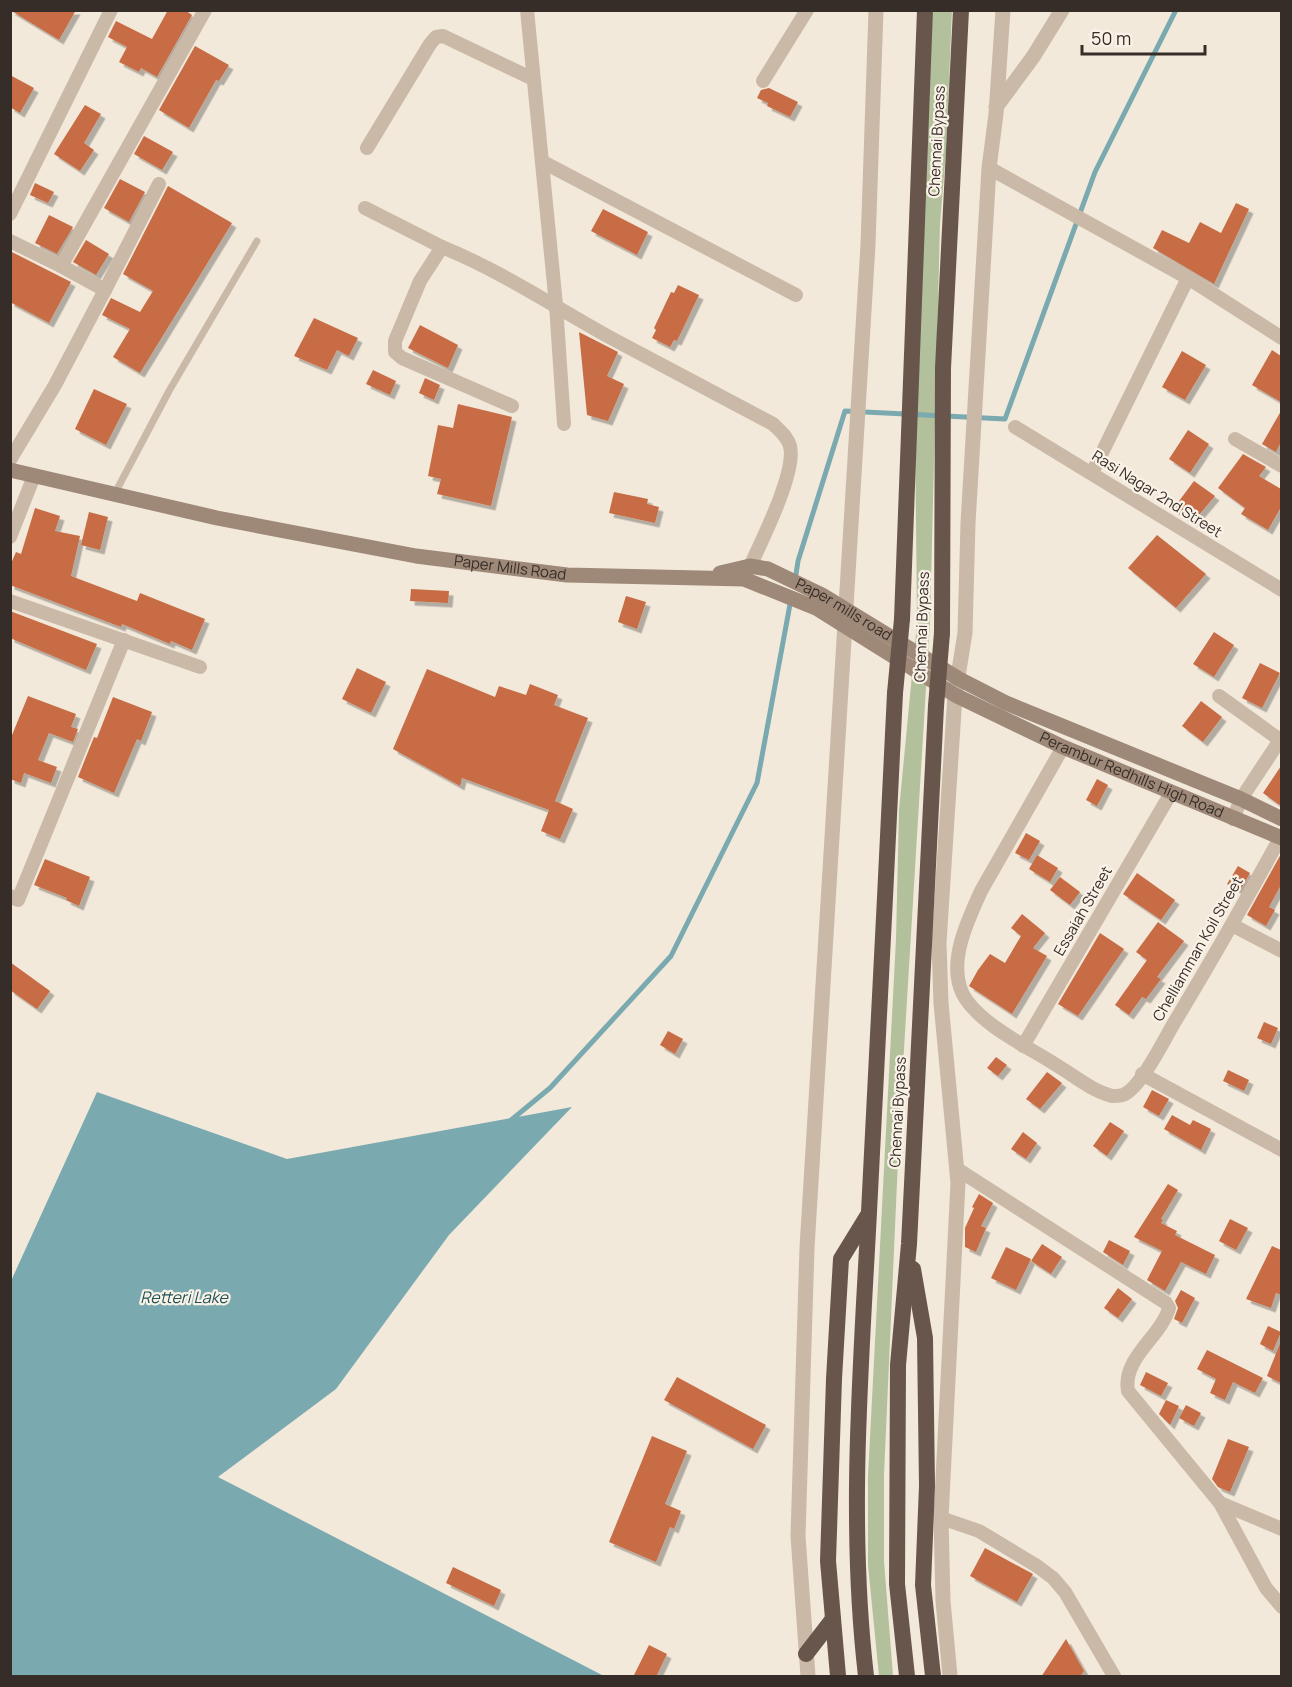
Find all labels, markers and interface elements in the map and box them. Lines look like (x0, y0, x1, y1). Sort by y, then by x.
scale bar (1082, 18, 1205, 56)
text: 50 m (1091, 26, 1131, 50)
street label: Chennai Bypass (923, 85, 950, 197)
street label: Rasi Nagar 2nd Street (1088, 445, 1226, 542)
street label: Paper Mills Road (453, 550, 567, 585)
street label: Chennai Bypass (909, 571, 934, 683)
street label: Paper mills road (792, 573, 896, 646)
street label: Perambur Redhills High Road (1036, 726, 1227, 823)
street label: Essaiah Street (1048, 862, 1117, 959)
street label: Chelliamman Koil Street (1147, 872, 1248, 1025)
street label: Chennai Bypass (884, 1056, 911, 1168)
water label: Retteri Lake (140, 1286, 229, 1308)

